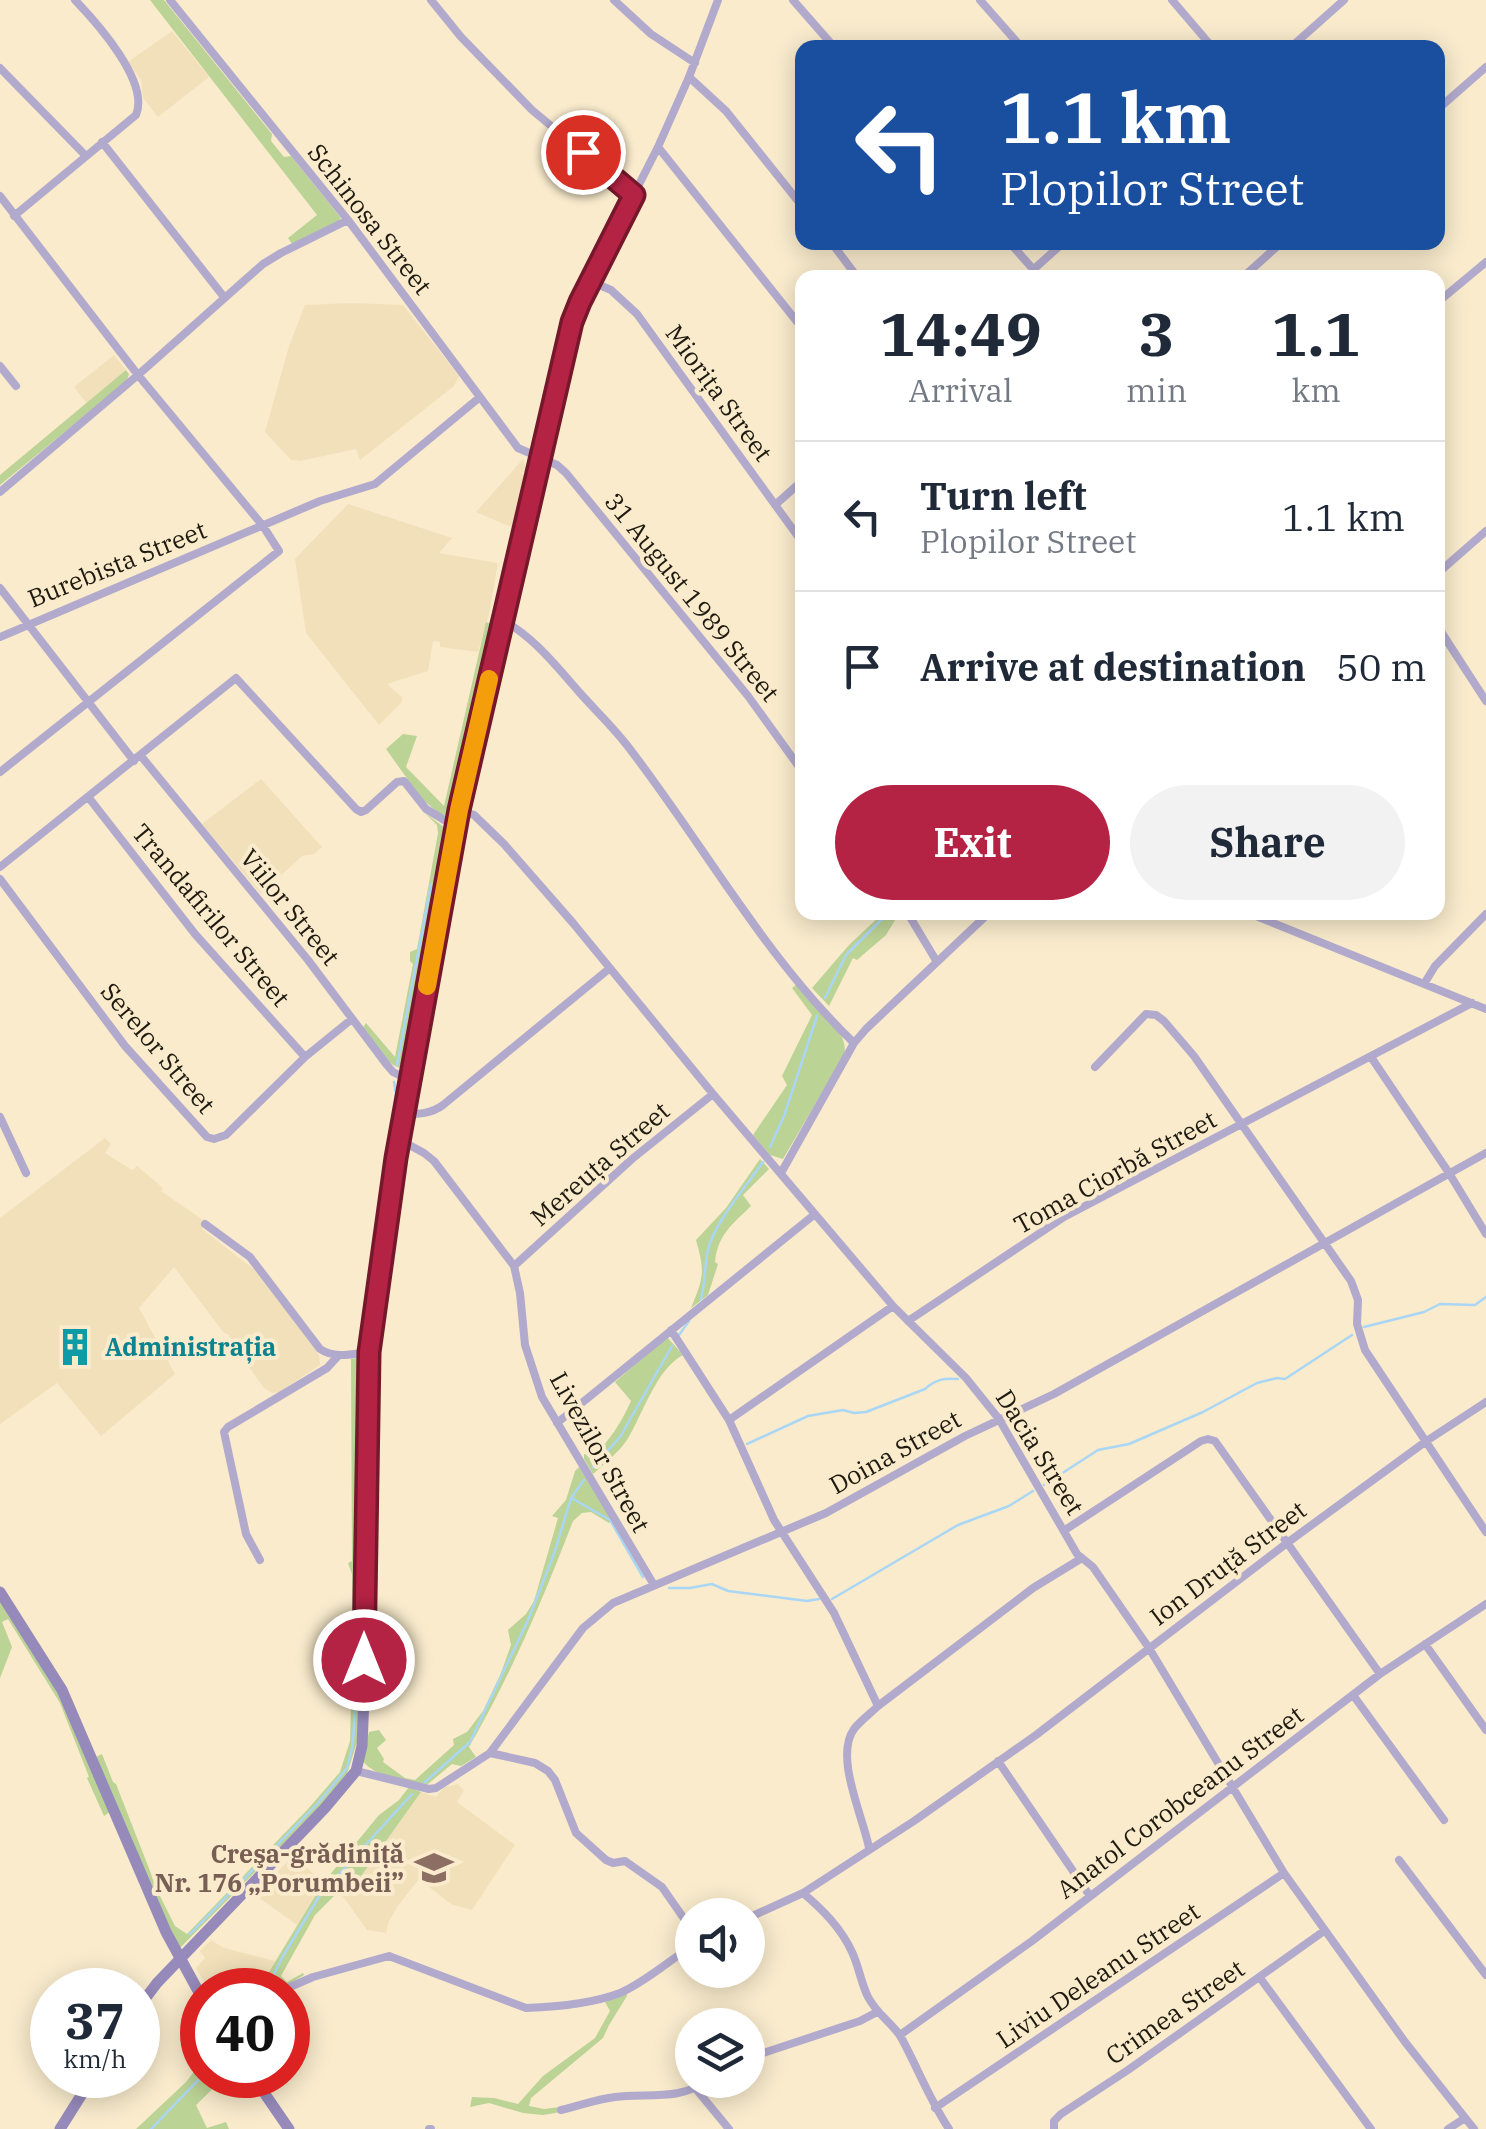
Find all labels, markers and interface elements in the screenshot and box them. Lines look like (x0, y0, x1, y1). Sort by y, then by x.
text: 1.1 km (1000, 71, 1232, 162)
icon: left (835, 80, 965, 210)
pin (541, 110, 626, 195)
icon: arrive (556, 125, 611, 180)
street label: Schinosa Street (301, 136, 440, 301)
text: Plopilor Street (1000, 159, 1304, 217)
text: 14:49 (879, 294, 1042, 373)
text: 3 (1139, 294, 1175, 373)
text: 1.1 (1272, 294, 1361, 373)
street label: Miorița Street (659, 318, 780, 468)
text: Arrival (908, 369, 1013, 411)
text: min (1126, 369, 1187, 411)
text: km (1291, 369, 1341, 411)
text: Turn left (920, 471, 1087, 520)
street label: 31 August 1989 Street (598, 485, 787, 708)
icon: left (835, 489, 890, 544)
text: 1.1 km (1282, 492, 1405, 541)
street label: Burebista Street (23, 513, 211, 614)
text: Plopilor Street (920, 520, 1136, 562)
icon: arrive (835, 639, 890, 694)
text: Arrive at destination (920, 642, 1306, 691)
text: 50 m (1336, 642, 1427, 691)
button: Exit (835, 785, 1110, 900)
button: Share (1130, 785, 1405, 900)
street label: Trandafirilor Street (125, 816, 298, 1013)
street label: Viilor Street (233, 842, 348, 972)
street label: Serelor Street (94, 975, 223, 1120)
street label: Mereuța Street (523, 1094, 676, 1233)
street label: Toma Ciorbă Street (1008, 1102, 1222, 1241)
building icon: Administrația (54, 1326, 96, 1368)
place label: Administrația (105, 1330, 276, 1364)
street label: Livezilor Street (543, 1366, 658, 1538)
street label: Dacia Street (989, 1383, 1092, 1521)
street label: Doina Street (823, 1402, 966, 1501)
street label: Ion Druță Street (1143, 1493, 1313, 1632)
position arrow (312, 1608, 416, 1712)
street label: Anatol Corobceanu Street (1050, 1698, 1310, 1905)
place label: Creşa-grădiniţă Nr. 176 „Porumbeii” (155, 1837, 404, 1899)
school or university icon: Creşa-grădiniţă Nr. 176 „Porumbeii” (413, 1847, 455, 1889)
street label: Liviu Deleanu Street (990, 1894, 1206, 2055)
map controls (675, 1898, 765, 2098)
button: sound (675, 1898, 765, 1988)
street label: Crimea Street (1099, 1952, 1251, 2072)
speed limit sign: 40 (180, 1968, 310, 2098)
text: 37 (65, 1988, 125, 2053)
button: layers (675, 2008, 765, 2098)
text: km/h (63, 2042, 127, 2075)

